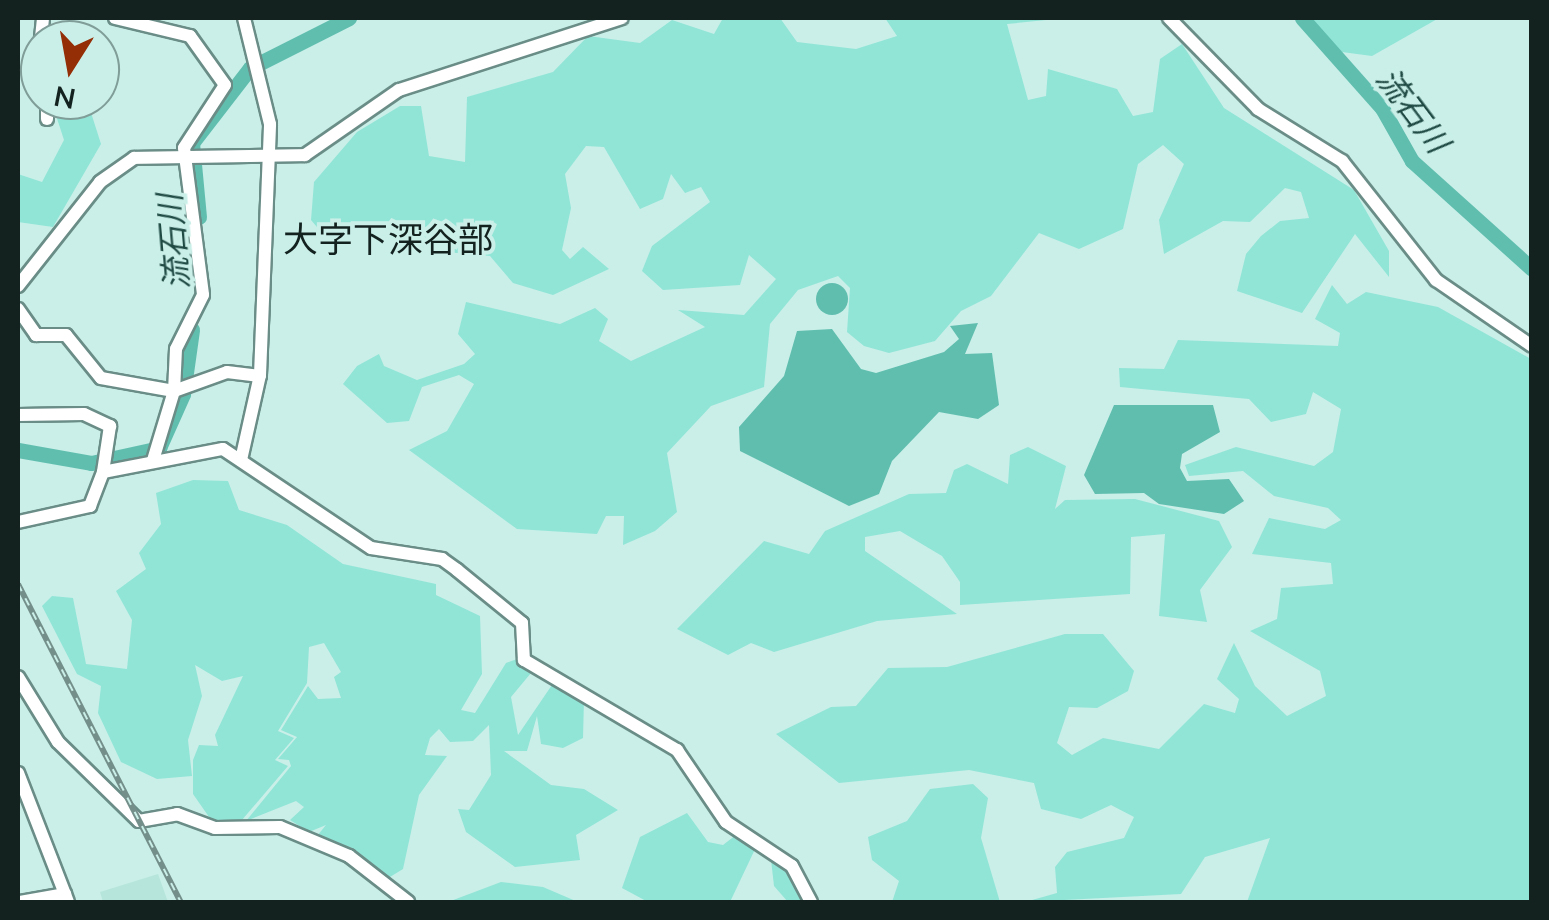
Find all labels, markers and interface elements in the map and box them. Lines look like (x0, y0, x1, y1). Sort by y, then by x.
north arrow (20, 20, 120, 120)
water label: 流石川 (1369, 60, 1457, 160)
text: N (51, 79, 78, 117)
water label: 流石川 (150, 193, 196, 291)
district label: 大字下深谷部 (283, 218, 493, 260)

